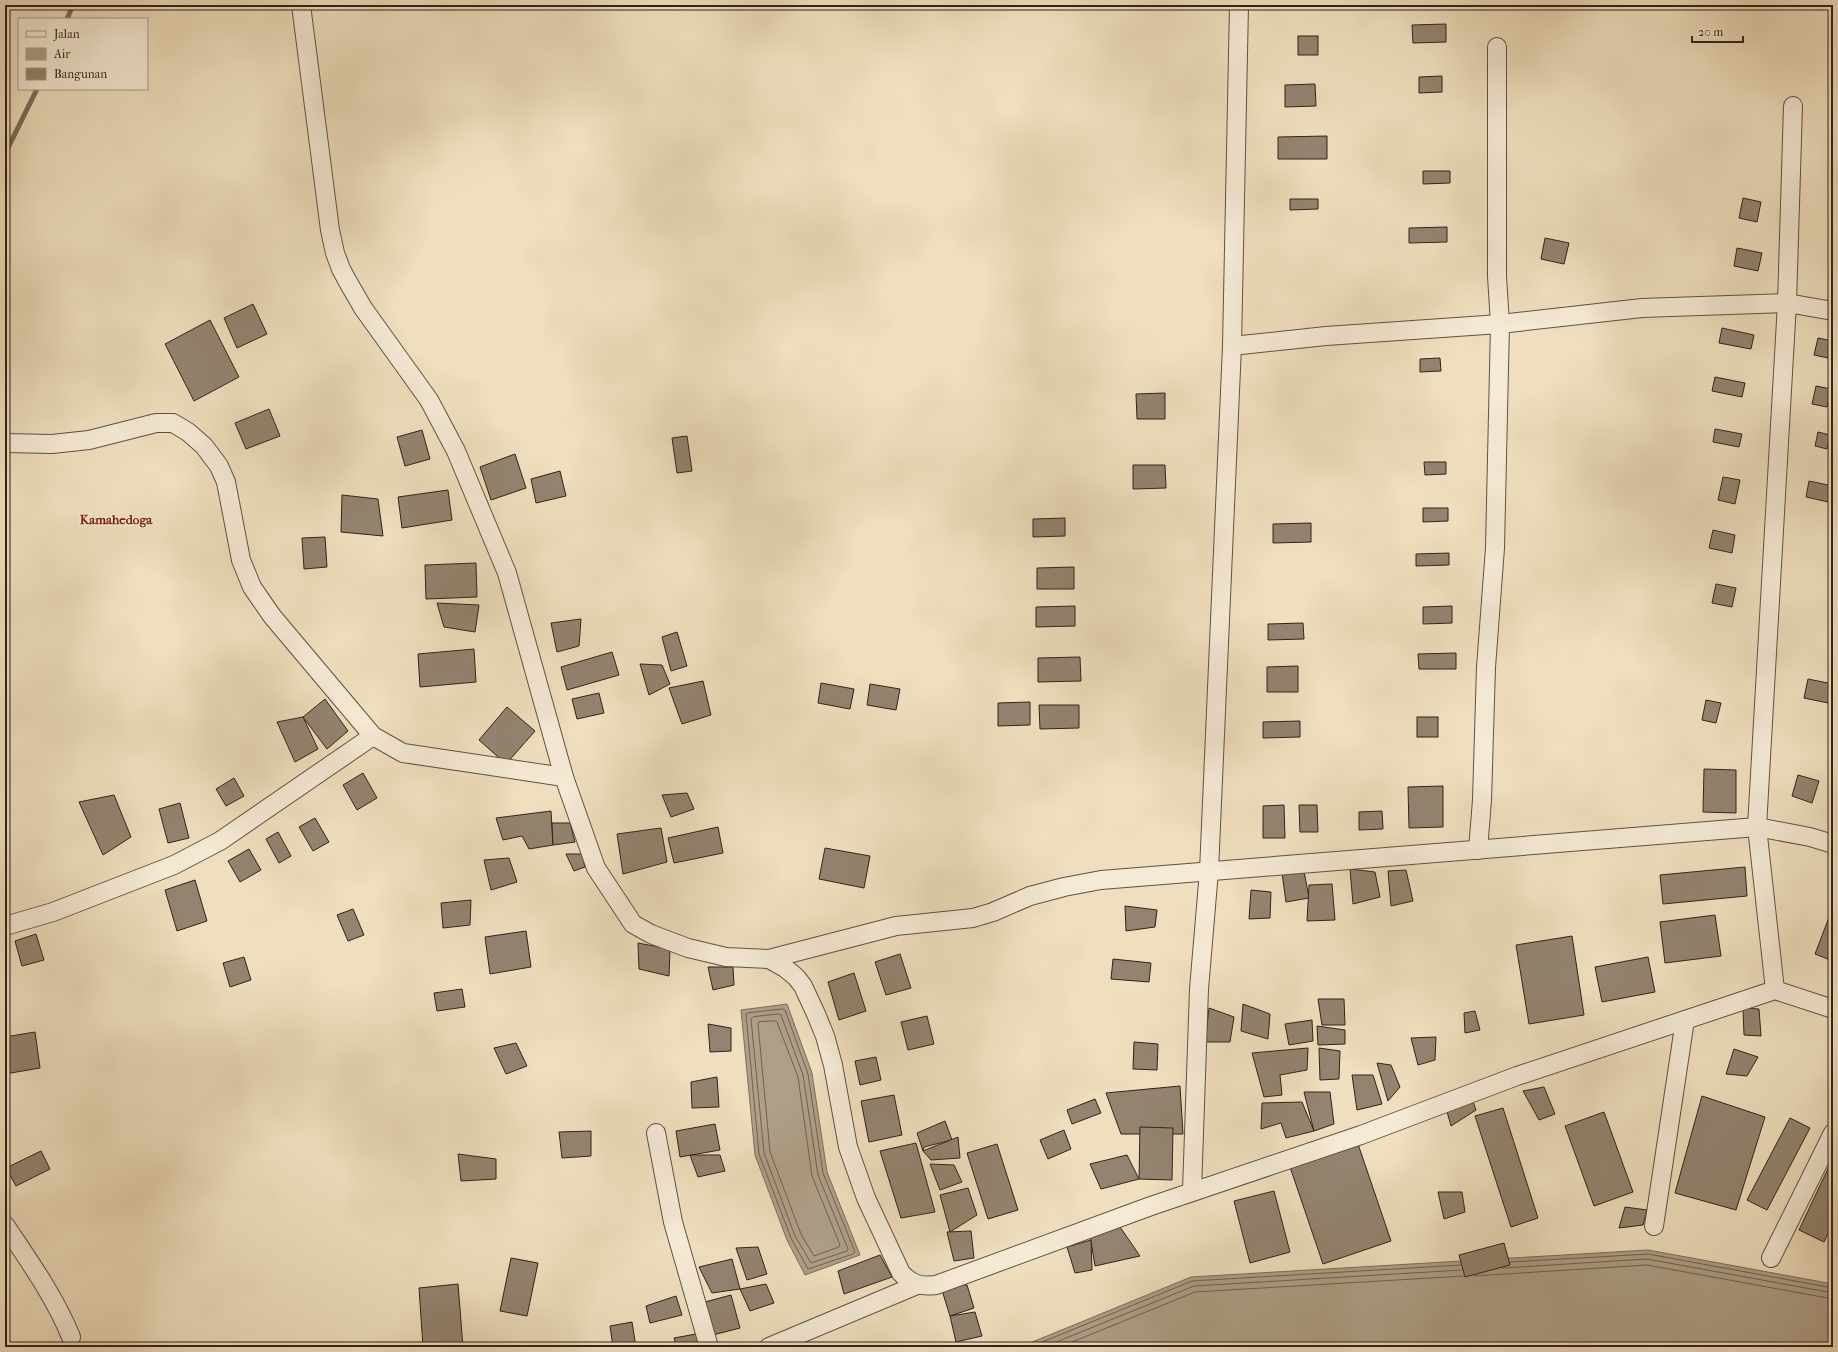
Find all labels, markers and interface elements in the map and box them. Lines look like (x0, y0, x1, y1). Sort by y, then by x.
legend (18, 18, 148, 90)
scale bar (1692, 18, 1743, 44)
text: 20 m (1698, 25, 1723, 39)
text: Jalan (53, 27, 80, 41)
text: Air (53, 47, 71, 61)
text: Bangunan (54, 67, 107, 81)
district label: Kamahedoga (80, 512, 153, 528)

